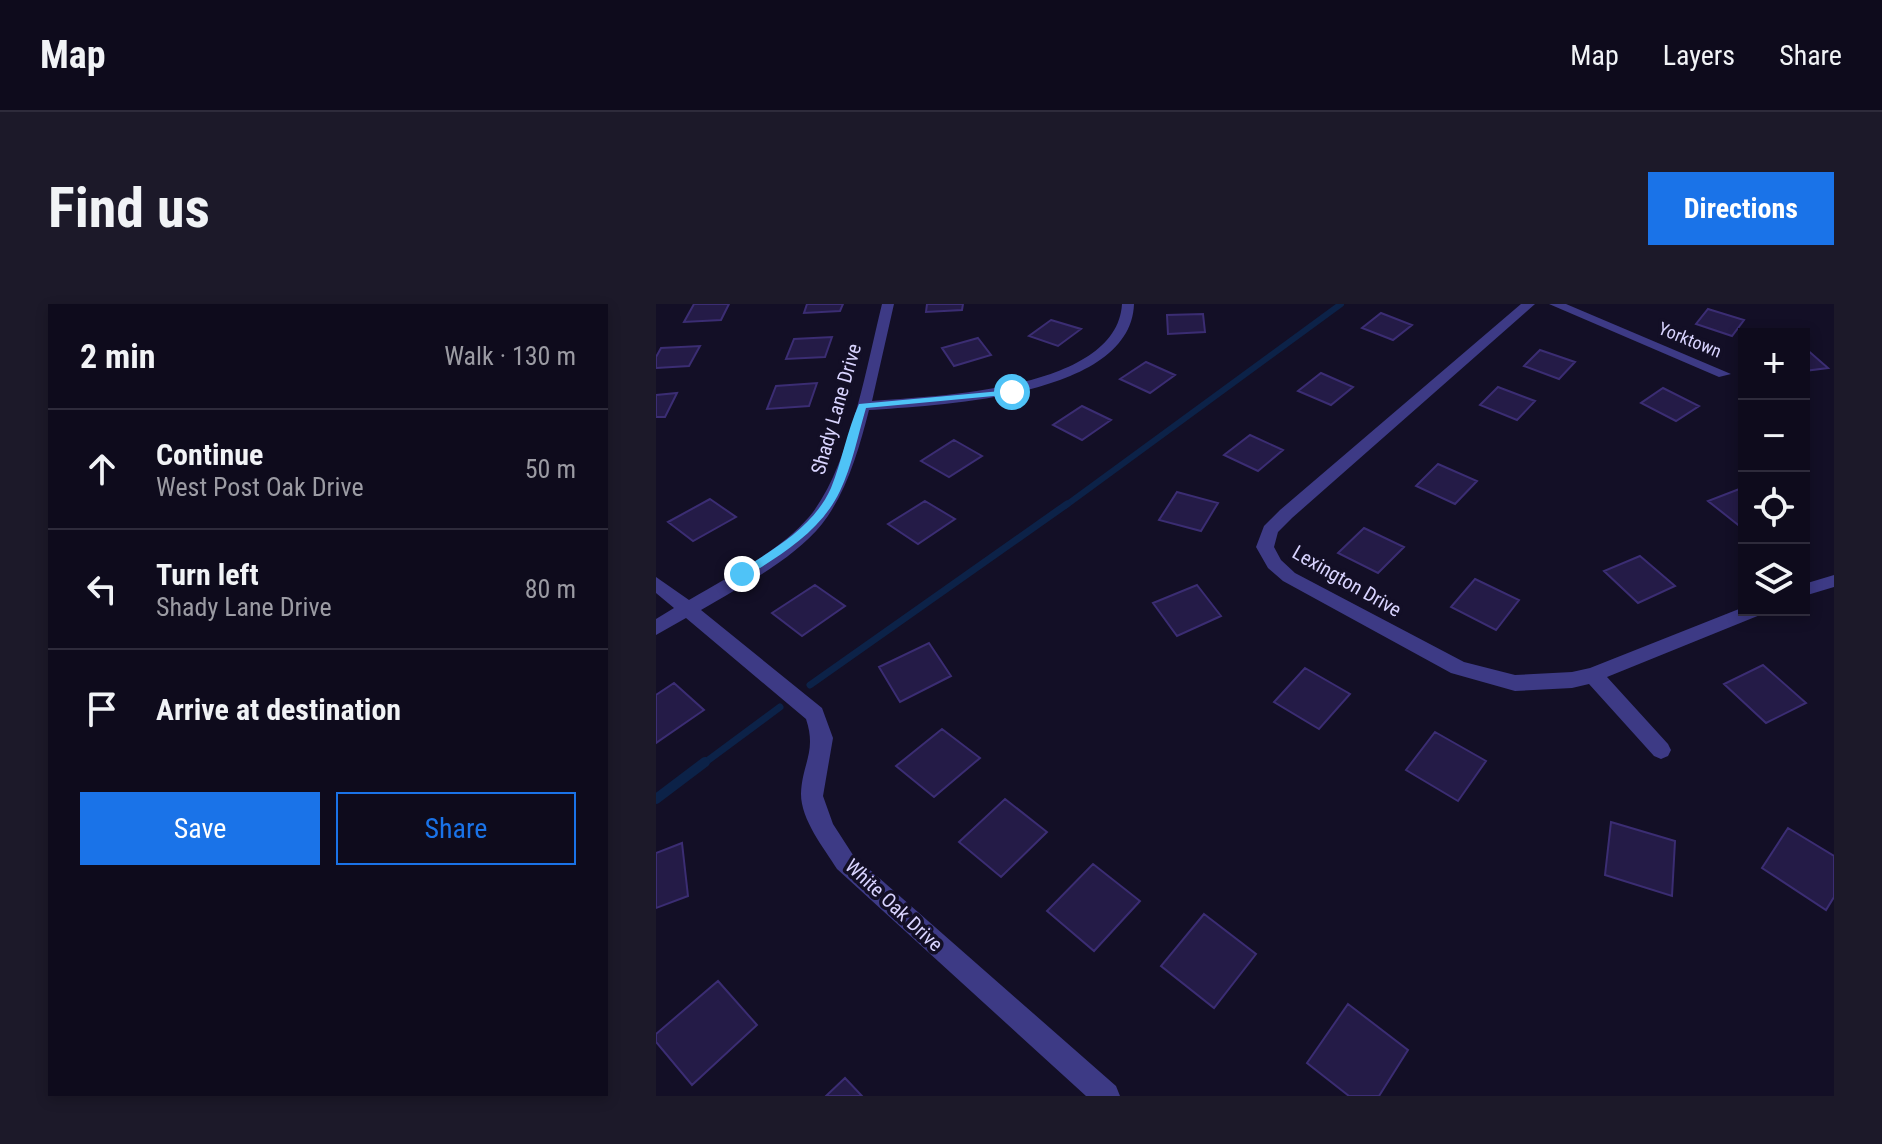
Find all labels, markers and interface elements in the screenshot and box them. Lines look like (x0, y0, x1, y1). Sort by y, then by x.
text: Map (40, 33, 106, 77)
text: Map (1570, 39, 1619, 72)
text: Layers (1663, 39, 1735, 72)
text: Share (1779, 39, 1842, 72)
button: Directions (1648, 172, 1834, 245)
text: Find us (48, 175, 210, 241)
street label: Yorktown (1656, 317, 1725, 362)
map controls (1738, 328, 1810, 616)
button: + (1738, 328, 1810, 400)
text: 2 min (80, 336, 156, 376)
text: Walk · 130 m (444, 341, 576, 371)
street label: Shady Lane Drive (806, 341, 866, 477)
route start (994, 374, 1030, 410)
button: − (1738, 400, 1810, 472)
text: Continue (156, 437, 263, 472)
icon: ahead (80, 447, 124, 491)
text: 50 m (525, 454, 576, 484)
text: West Post Oak Drive (156, 472, 364, 502)
button: locate (1738, 472, 1810, 544)
street label: Lexington Drive (1288, 540, 1406, 622)
button: layers (1738, 544, 1810, 616)
route end (724, 556, 760, 592)
text: Turn left (156, 557, 259, 592)
icon: left (80, 567, 124, 611)
text: 80 m (525, 574, 576, 604)
text: Shady Lane Drive (156, 592, 332, 622)
icon: arrive (80, 687, 124, 731)
text: Arrive at destination (156, 692, 401, 727)
button: Save (80, 792, 320, 865)
button: Share (336, 792, 576, 865)
street label: White Oak Drive (840, 854, 948, 956)

